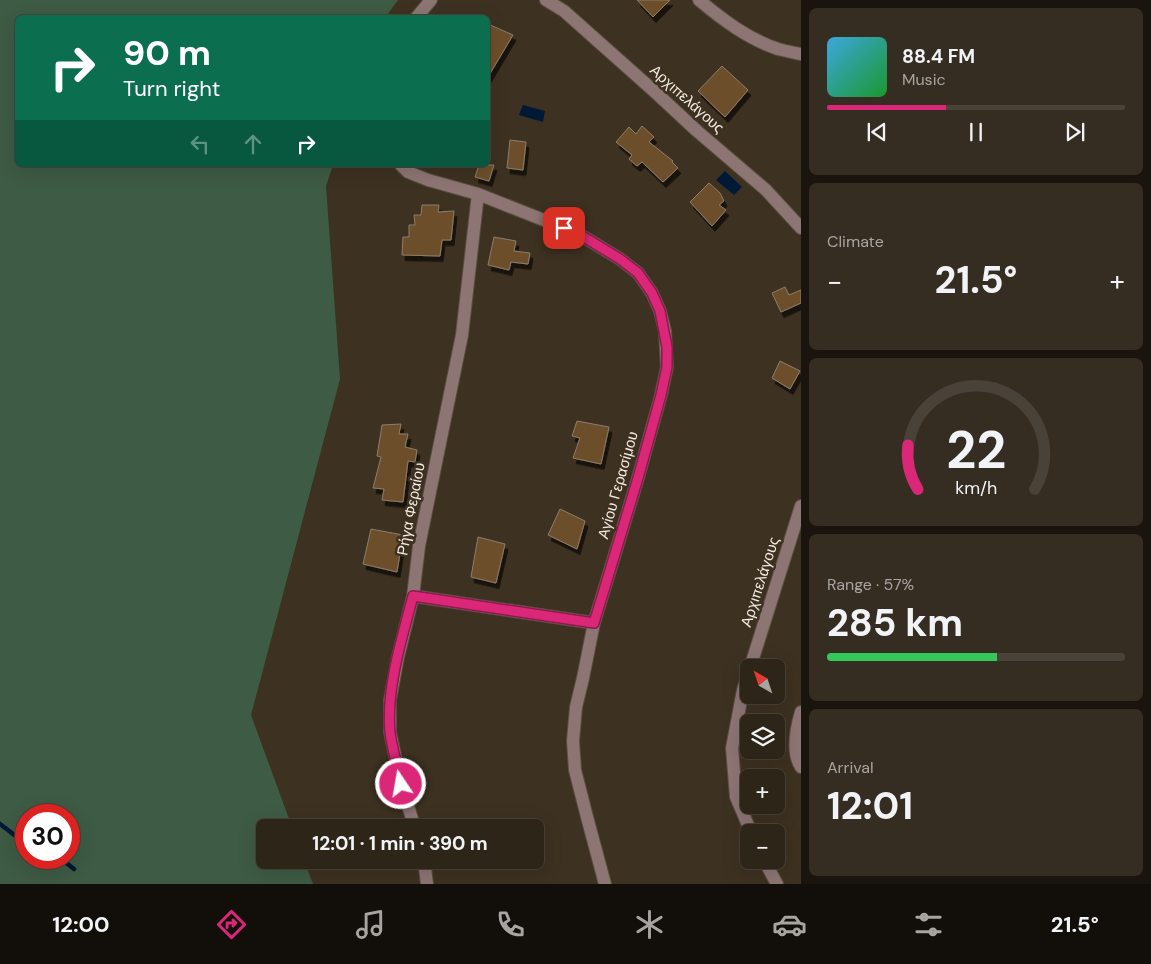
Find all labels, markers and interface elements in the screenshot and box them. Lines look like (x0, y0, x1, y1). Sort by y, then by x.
text: 90 m (123, 30, 211, 76)
icon: right (40, 35, 105, 100)
text: 88.4 FM (902, 44, 975, 69)
street label: Αρχιπελάγους (646, 60, 728, 138)
text: Music (902, 69, 946, 90)
text: Turn right (123, 74, 220, 103)
icon: previous (863, 118, 891, 146)
icon: pause (962, 118, 990, 146)
icon: next (1061, 118, 1089, 146)
icon: left (186, 130, 214, 158)
icon: ahead (239, 130, 267, 158)
icon: right (292, 130, 320, 158)
pin (543, 207, 585, 249)
icon: arrive (550, 214, 578, 242)
text: Climate (827, 231, 884, 252)
text: 21.5° (935, 255, 1017, 305)
text: − (827, 263, 842, 300)
text: + (1110, 263, 1125, 300)
text: 22 (946, 416, 1006, 484)
street label: Αγίου Γερασίμου (593, 429, 643, 541)
street label: Ρήγα Φεραίου (392, 461, 430, 557)
text: km/h (955, 476, 997, 500)
street label: Αρχιπελάγους (736, 535, 784, 629)
text: Range · 57% (827, 574, 914, 595)
text: 285 km (827, 598, 963, 648)
north arrow (740, 659, 785, 704)
map controls (740, 659, 785, 869)
button: layers (740, 714, 785, 759)
position arrow (374, 757, 426, 809)
text: Arrival (827, 757, 874, 778)
button: + (740, 769, 785, 814)
text: 12:01 (827, 781, 913, 831)
speed limit sign: 30 (15, 804, 80, 869)
button: − (740, 824, 785, 869)
text: 12:01 · 1 min · 390 m (312, 831, 488, 856)
icon: directions (214, 907, 249, 942)
icon: music (353, 907, 388, 942)
icon: phone (493, 907, 528, 942)
icon: climate (632, 907, 667, 942)
icon: car (772, 907, 807, 942)
icon: filters (911, 907, 946, 942)
text: 12:00 (52, 910, 110, 939)
text: 21.5° (1051, 910, 1099, 939)

